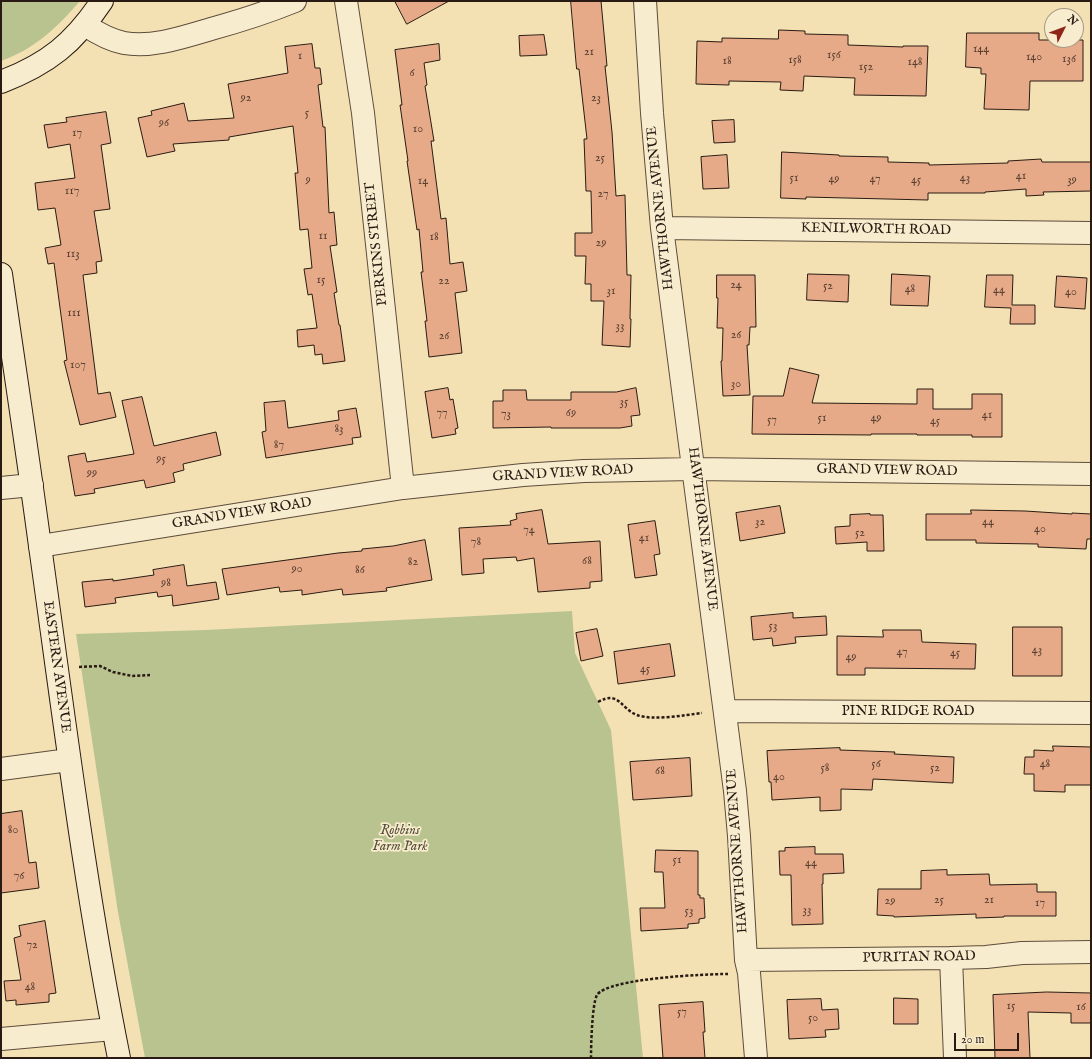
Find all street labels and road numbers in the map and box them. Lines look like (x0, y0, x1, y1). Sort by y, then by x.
street label: HAWTHORNE AVENUE (644, 125, 678, 291)
street label: PERKINS STREET (362, 181, 392, 307)
street label: KENILWORTH ROAD (801, 220, 951, 240)
street label: HAWTHORNE AVENUE (684, 446, 720, 612)
street label: GRAND VIEW ROAD (816, 461, 958, 481)
street label: GRAND VIEW ROAD (492, 462, 634, 486)
street label: GRAND VIEW ROAD (171, 495, 313, 533)
street label: EASTERN AVENUE (38, 600, 74, 734)
street label: PINE RIDGE ROAD (841, 704, 975, 720)
street label: HAWTHORNE AVENUE (724, 768, 752, 934)
street label: PURITAN ROAD (862, 949, 976, 967)

